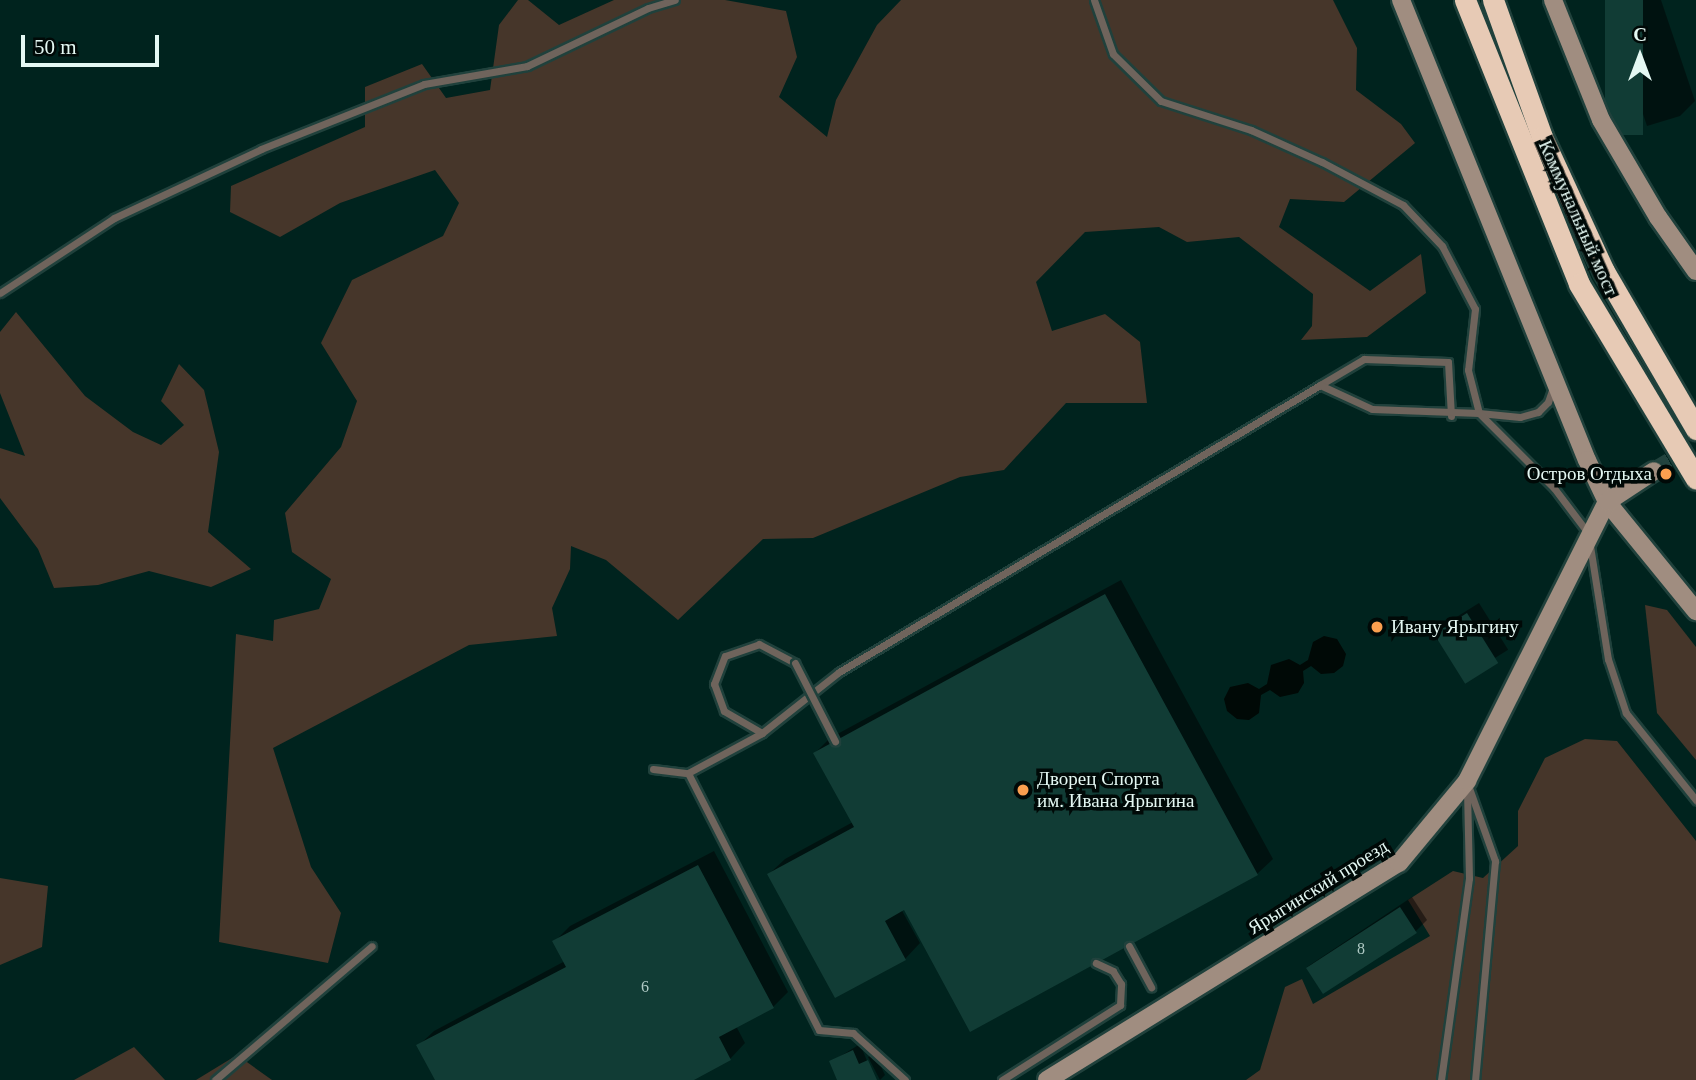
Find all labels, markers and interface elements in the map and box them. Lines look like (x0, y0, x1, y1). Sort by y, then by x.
scale bar (24, 21, 163, 65)
north arrow (1605, 21, 1675, 91)
text: С (1633, 24, 1647, 45)
text: 50 m (34, 35, 77, 59)
street label: Коммунальный мост (1533, 137, 1623, 299)
place label: Остров Отдыха (1527, 463, 1652, 485)
marker: Остров Отдыха (1658, 466, 1674, 482)
place label: Ивану Ярыгину (1391, 616, 1519, 638)
marker: Ивану Ярыгину (1369, 619, 1385, 635)
place label: Дворец Спорта им. Ивана Ярыгина (1037, 768, 1194, 812)
marker: Дворец Спорта им. Ивана Ярыгина (1015, 782, 1031, 798)
street label: Ярыгинский проезд (1244, 835, 1392, 939)
house number: 8 (1357, 939, 1365, 959)
house number: 6 (641, 977, 649, 997)

